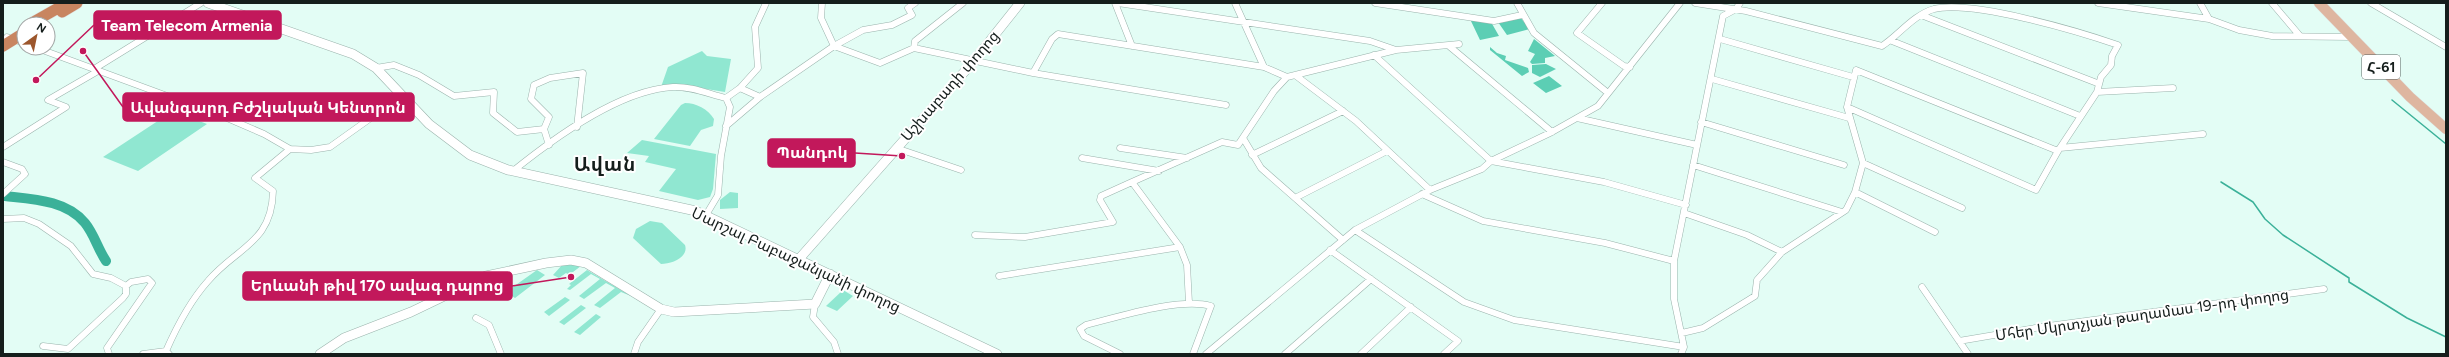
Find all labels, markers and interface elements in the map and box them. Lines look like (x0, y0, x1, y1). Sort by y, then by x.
callout: Team Telecom Armenia (94, 11, 281, 39)
north arrow (16, 16, 56, 56)
text: Team Telecom Armenia (101, 16, 273, 35)
text: N (34, 20, 48, 36)
street label: Աշխաբադի փողոց (897, 27, 1003, 145)
road number: Հ-61 (2362, 55, 2400, 79)
callout: Ավանգարդ Բժշկական Կենտրոն (123, 93, 414, 121)
text: Ավանգարդ Բժշկական Կենտրոն (130, 98, 406, 117)
callout: Պանդոկ (768, 139, 855, 167)
text: Պանդոկ (776, 143, 848, 162)
district label: Ավան (574, 153, 636, 176)
street label: Մարշալ Բաբաջանյանի փողոց (689, 204, 903, 316)
callout: Երևանի թիվ 170 ավագ դպրոց (243, 272, 512, 300)
text: Երևանի թիվ 170 ավագ դպրոց (250, 276, 504, 295)
street label: Մհեր Մկրտչյան թաղամաս 19-րդ փողոց (1994, 285, 2290, 345)

